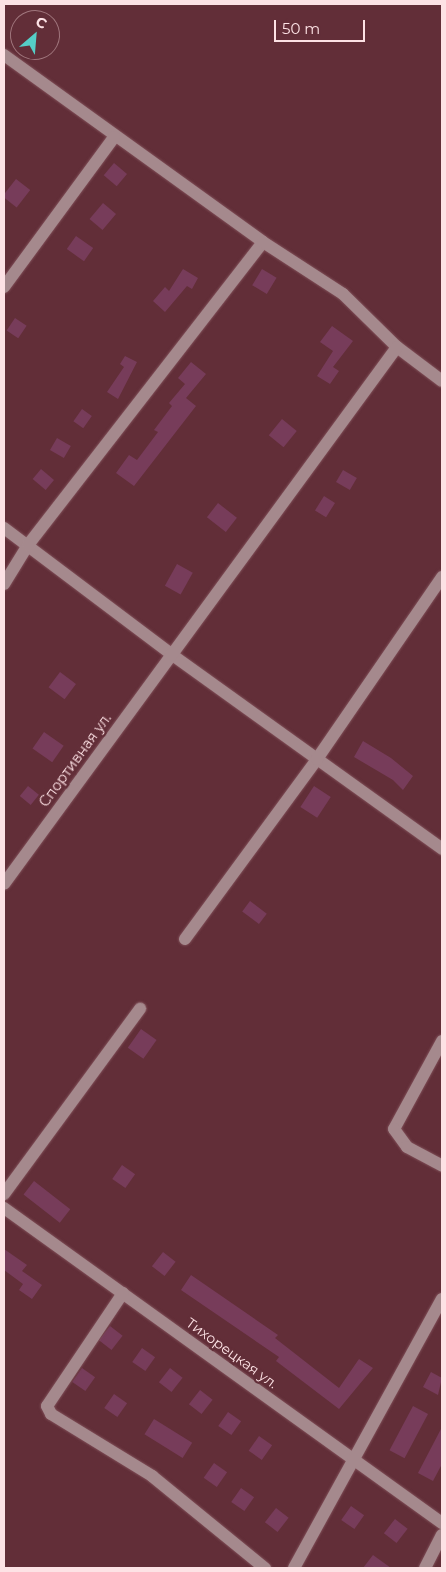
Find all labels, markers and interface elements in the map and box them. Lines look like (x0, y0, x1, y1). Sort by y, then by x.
north arrow (10, 10, 60, 60)
scale bar (276, 10, 367, 42)
text: С (33, 12, 50, 33)
text: 50 m (282, 19, 320, 38)
street label: Спортивная ул. (35, 710, 115, 810)
street label: Тихорецкая ул. (183, 1314, 281, 1392)

